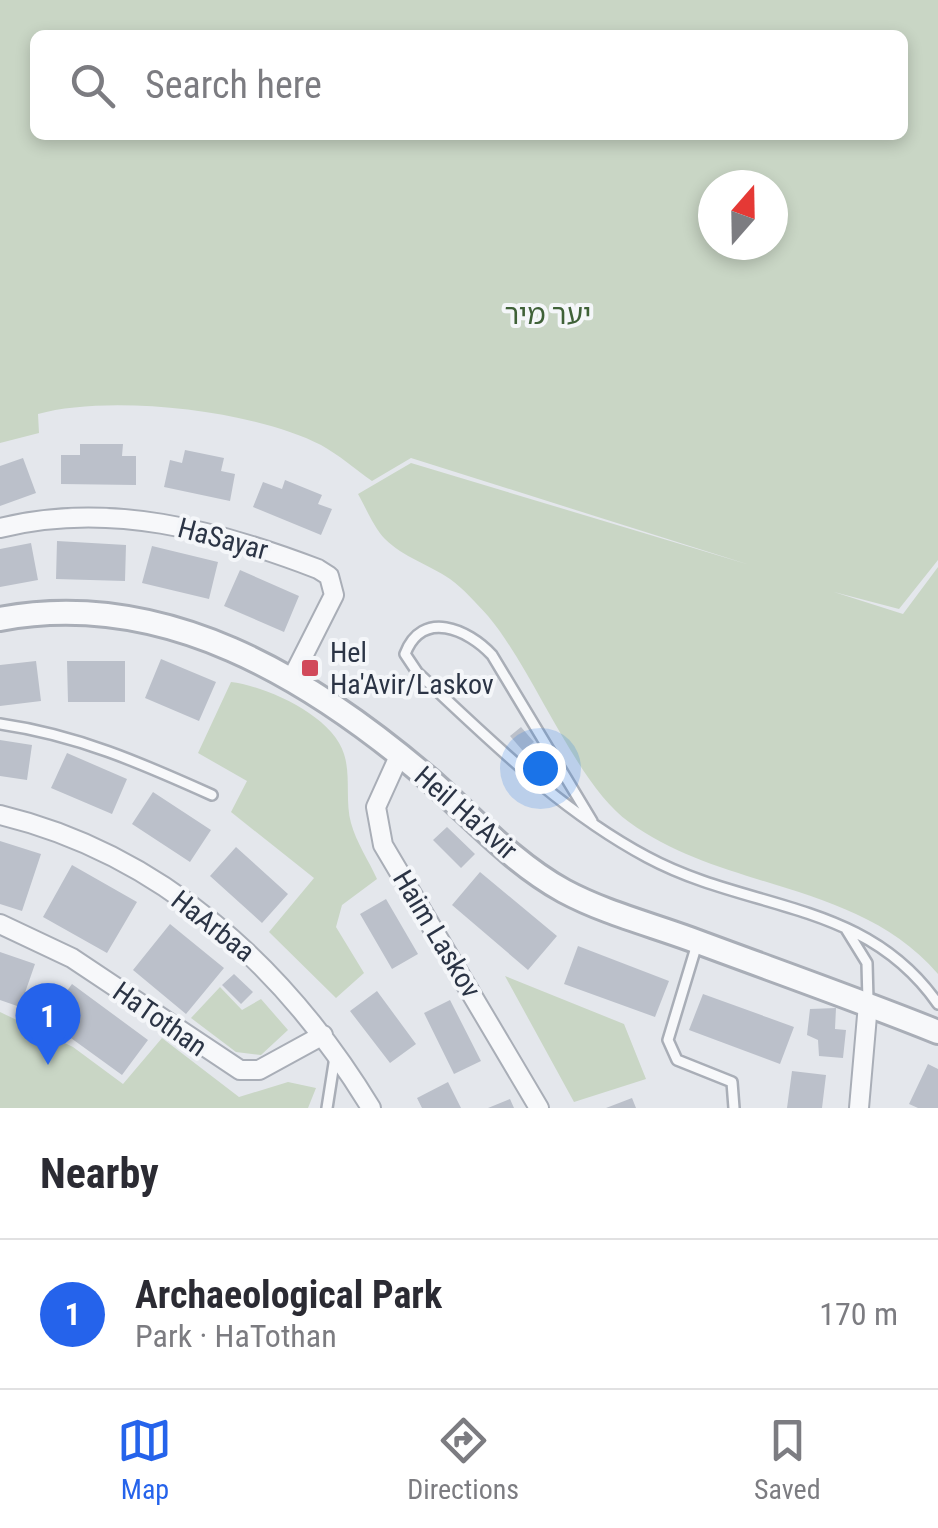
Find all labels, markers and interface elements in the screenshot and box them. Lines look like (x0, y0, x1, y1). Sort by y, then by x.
search box (30, 30, 908, 140)
icon: search (65, 58, 120, 113)
text: Search here (145, 63, 322, 107)
north arrow (698, 170, 788, 260)
park label: יער מיר (505, 298, 591, 331)
street label: HaSayar (174, 511, 272, 567)
place label: Hel Ha'Avir/Laskov (330, 636, 494, 701)
marker: Hel Ha'Avir/Laskov (299, 657, 321, 679)
your location (515, 743, 566, 794)
street label: Heil Ha'Avir (408, 759, 524, 867)
street label: Haim Laskov (386, 864, 488, 1004)
street label: HaArbaa (165, 883, 261, 969)
street label: HaTothan (107, 975, 213, 1063)
pin: 1 (15, 982, 80, 1065)
text: Nearby (40, 1149, 159, 1198)
text: Archaeological Park (135, 1273, 442, 1317)
text: 1 (64, 1295, 81, 1333)
text: 170 m (819, 1295, 898, 1333)
text: Park · HaTothan (135, 1317, 337, 1355)
tab: Map (117, 1413, 172, 1506)
tab: Directions (407, 1413, 519, 1506)
tab: Saved (754, 1413, 821, 1506)

